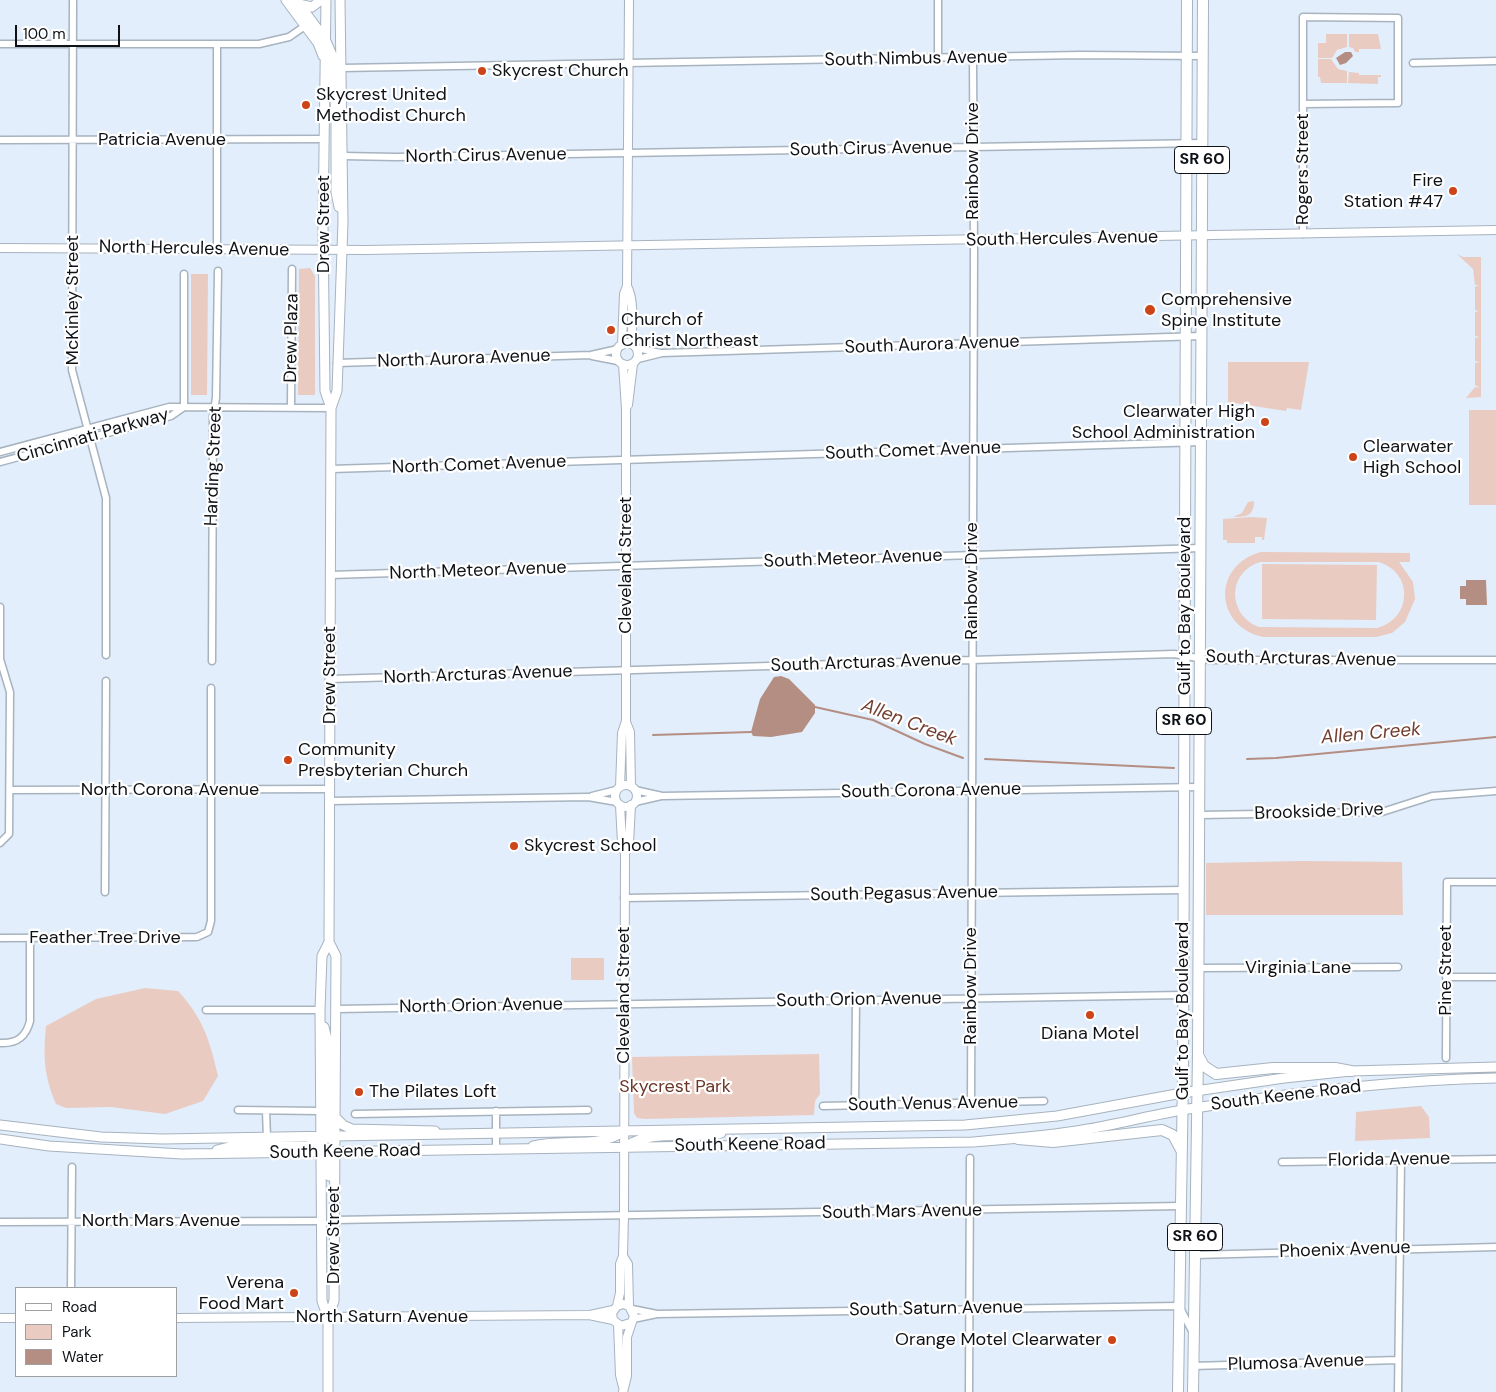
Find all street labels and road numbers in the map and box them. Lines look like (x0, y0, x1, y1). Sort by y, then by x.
street label: South Nimbus Avenue (824, 47, 1008, 71)
street label: Rainbow Drive (962, 102, 984, 220)
street label: Rogers Street (1292, 113, 1314, 225)
street label: Patricia Avenue (98, 129, 226, 151)
street label: South Cirus Avenue (789, 137, 953, 161)
street label: North Cirus Avenue (405, 144, 567, 168)
road number: SR 60 (1174, 146, 1230, 174)
street label: Drew Street (313, 175, 335, 273)
street label: South Hercules Avenue (966, 227, 1158, 251)
street label: McKinley Street (62, 235, 84, 365)
street label: North Hercules Avenue (99, 237, 289, 261)
street label: Drew Plaza (280, 293, 304, 383)
street label: South Aurora Avenue (844, 331, 1020, 359)
street label: North Aurora Avenue (377, 345, 551, 373)
street label: Cincinnati Parkway (15, 404, 171, 468)
street label: Harding Street (201, 406, 227, 526)
street label: South Comet Avenue (825, 437, 1001, 465)
street label: North Comet Avenue (391, 451, 567, 479)
street label: Cleveland Street (615, 496, 637, 634)
street label: Gulf to Bay Boulevard (1174, 517, 1196, 695)
street label: Rainbow Drive (961, 522, 983, 640)
street label: South Meteor Avenue (763, 545, 943, 573)
street label: North Meteor Avenue (389, 557, 567, 585)
street label: Drew Street (319, 626, 341, 724)
street label: South Arcturas Avenue (1205, 647, 1397, 671)
street label: South Arcturas Avenue (770, 649, 962, 677)
street label: North Arcturas Avenue (383, 661, 573, 689)
road number: SR 60 (1156, 708, 1212, 734)
street label: North Corona Avenue (81, 779, 259, 801)
street label: South Corona Avenue (841, 779, 1021, 803)
street label: Brookside Drive (1254, 799, 1384, 825)
street label: South Pegasus Avenue (810, 882, 998, 906)
street label: Gulf to Bay Boulevard (1172, 922, 1194, 1100)
street label: Pine Street (1435, 924, 1457, 1016)
street label: Cleveland Street (613, 926, 635, 1064)
street label: Feather Tree Drive (29, 927, 181, 949)
street label: Rainbow Drive (960, 927, 982, 1045)
street label: Virginia Lane (1245, 957, 1351, 979)
street label: South Orion Avenue (776, 988, 942, 1012)
street label: North Orion Avenue (399, 994, 563, 1018)
street label: South Keene Road (1210, 1076, 1362, 1116)
street label: South Venus Avenue (848, 1092, 1018, 1116)
street label: South Keene Road (674, 1133, 826, 1157)
street label: South Keene Road (269, 1140, 421, 1164)
street label: Florida Avenue (1328, 1148, 1450, 1172)
street label: Drew Street (323, 1186, 345, 1284)
street label: South Mars Avenue (822, 1200, 982, 1224)
street label: North Mars Avenue (82, 1210, 240, 1232)
road number: SR 60 (1168, 1224, 1222, 1250)
street label: Phoenix Avenue (1279, 1237, 1411, 1263)
street label: South Saturn Avenue (849, 1297, 1023, 1321)
street label: North Saturn Avenue (296, 1306, 468, 1328)
street label: Plumosa Avenue (1228, 1350, 1364, 1376)

